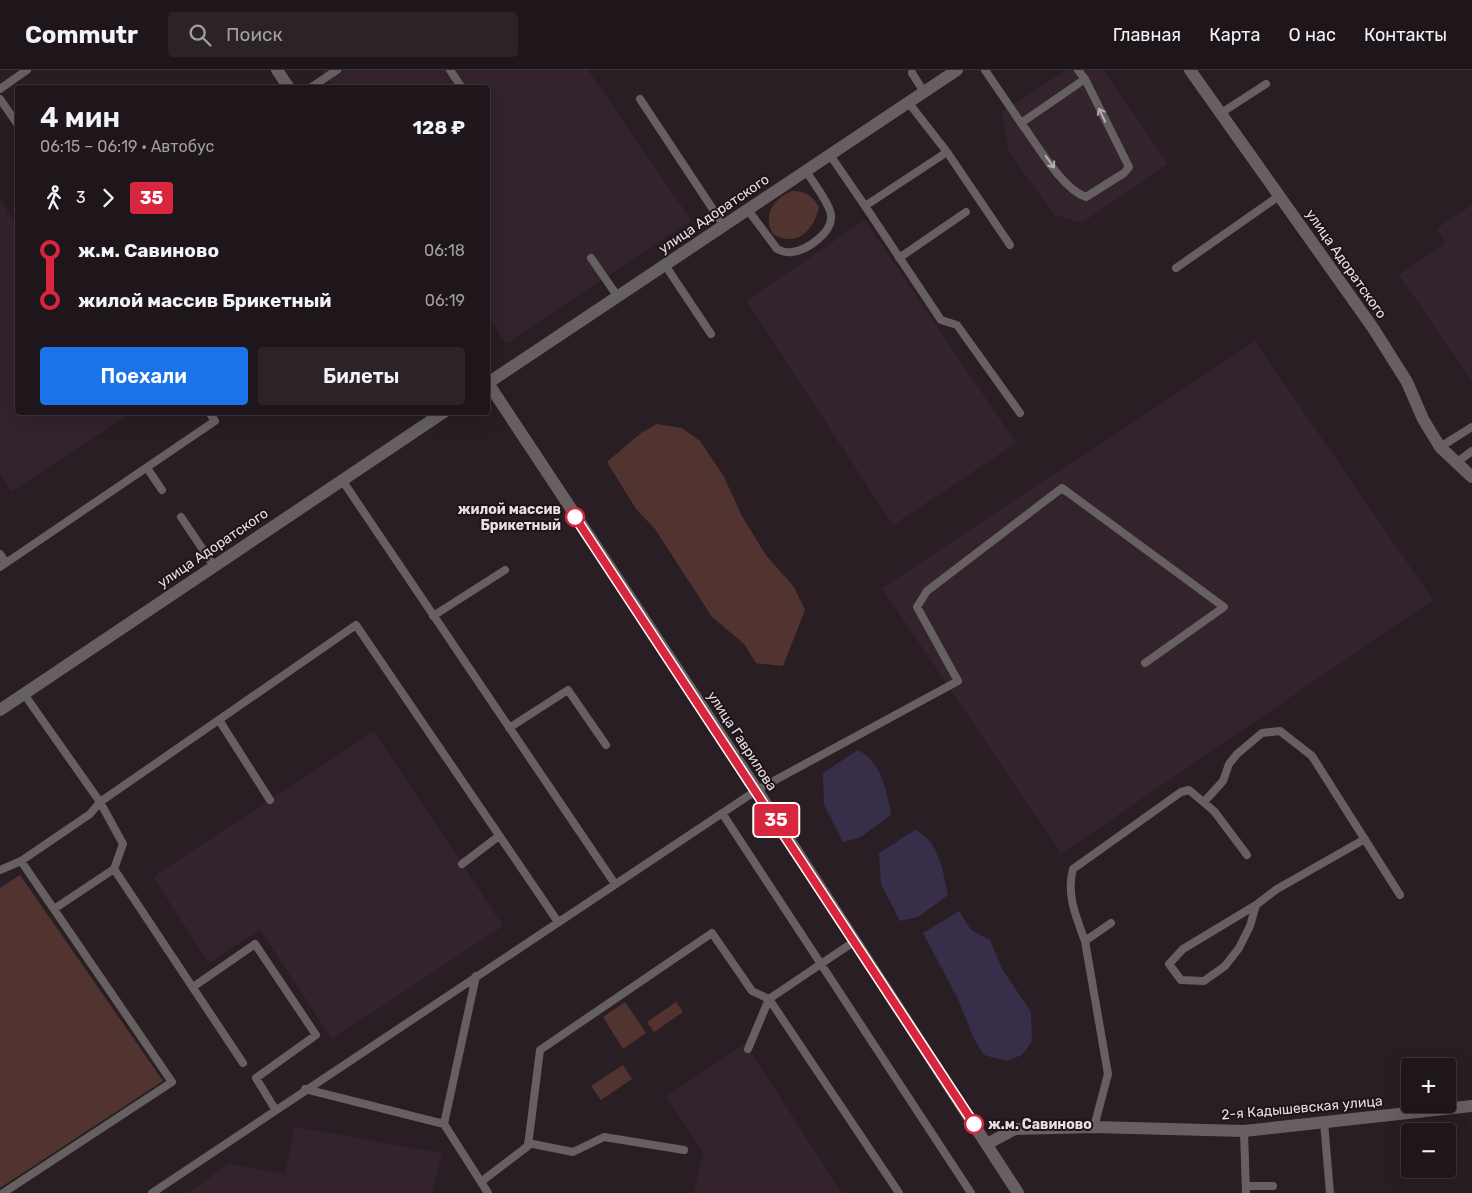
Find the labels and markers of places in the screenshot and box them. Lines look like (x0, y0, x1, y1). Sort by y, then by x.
place label: жилой массив Брикетный (458, 501, 561, 534)
marker: жилой массив Брикетный (565, 507, 585, 527)
marker: ж.м. Савиново (964, 1114, 984, 1134)
place label: ж.м. Савиново (988, 1116, 1092, 1133)

